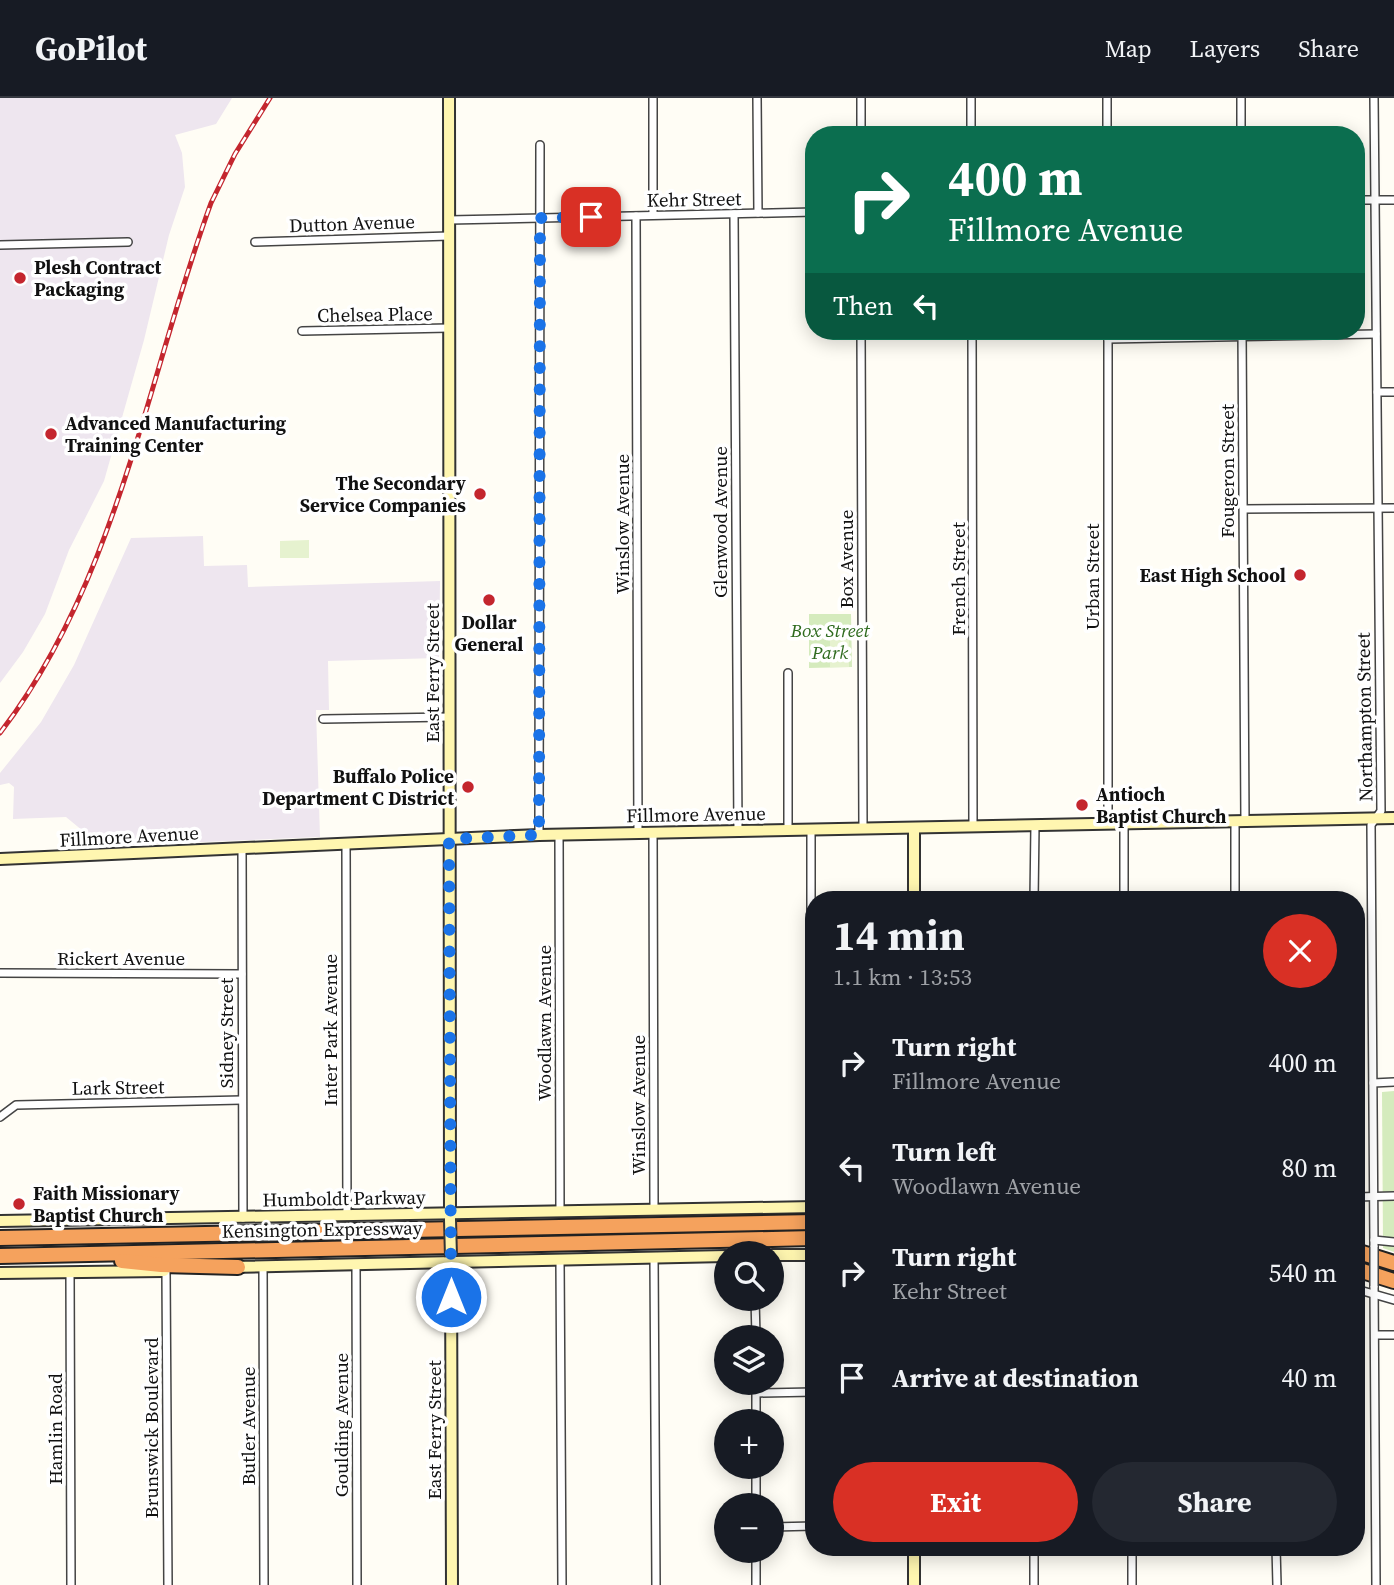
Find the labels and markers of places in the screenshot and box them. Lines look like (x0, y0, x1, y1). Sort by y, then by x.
pin (561, 187, 621, 247)
place label: Plesh Contract Packaging (34, 254, 162, 302)
marker: Plesh Contract Packaging (12, 270, 28, 286)
place label: Advanced Manufacturing Training Center (65, 410, 287, 458)
marker: Advanced Manufacturing Training Center (43, 426, 59, 442)
place label: The Secondary Service Companies (300, 470, 467, 518)
marker: The Secondary Service Companies (472, 486, 488, 502)
place label: East High School (1140, 562, 1286, 588)
marker: East High School (1292, 567, 1308, 583)
marker: Dollar General (481, 592, 497, 608)
place label: Dollar General (455, 609, 523, 657)
place label: Buffalo Police Department C District (262, 763, 454, 811)
marker: Buffalo Police Department C District (460, 779, 476, 795)
place label: Antioch Baptist Church (1096, 781, 1227, 829)
marker: Antioch Baptist Church (1074, 797, 1090, 813)
place label: Faith Missionary Baptist Church (33, 1180, 180, 1228)
marker: Faith Missionary Baptist Church (11, 1196, 27, 1212)

